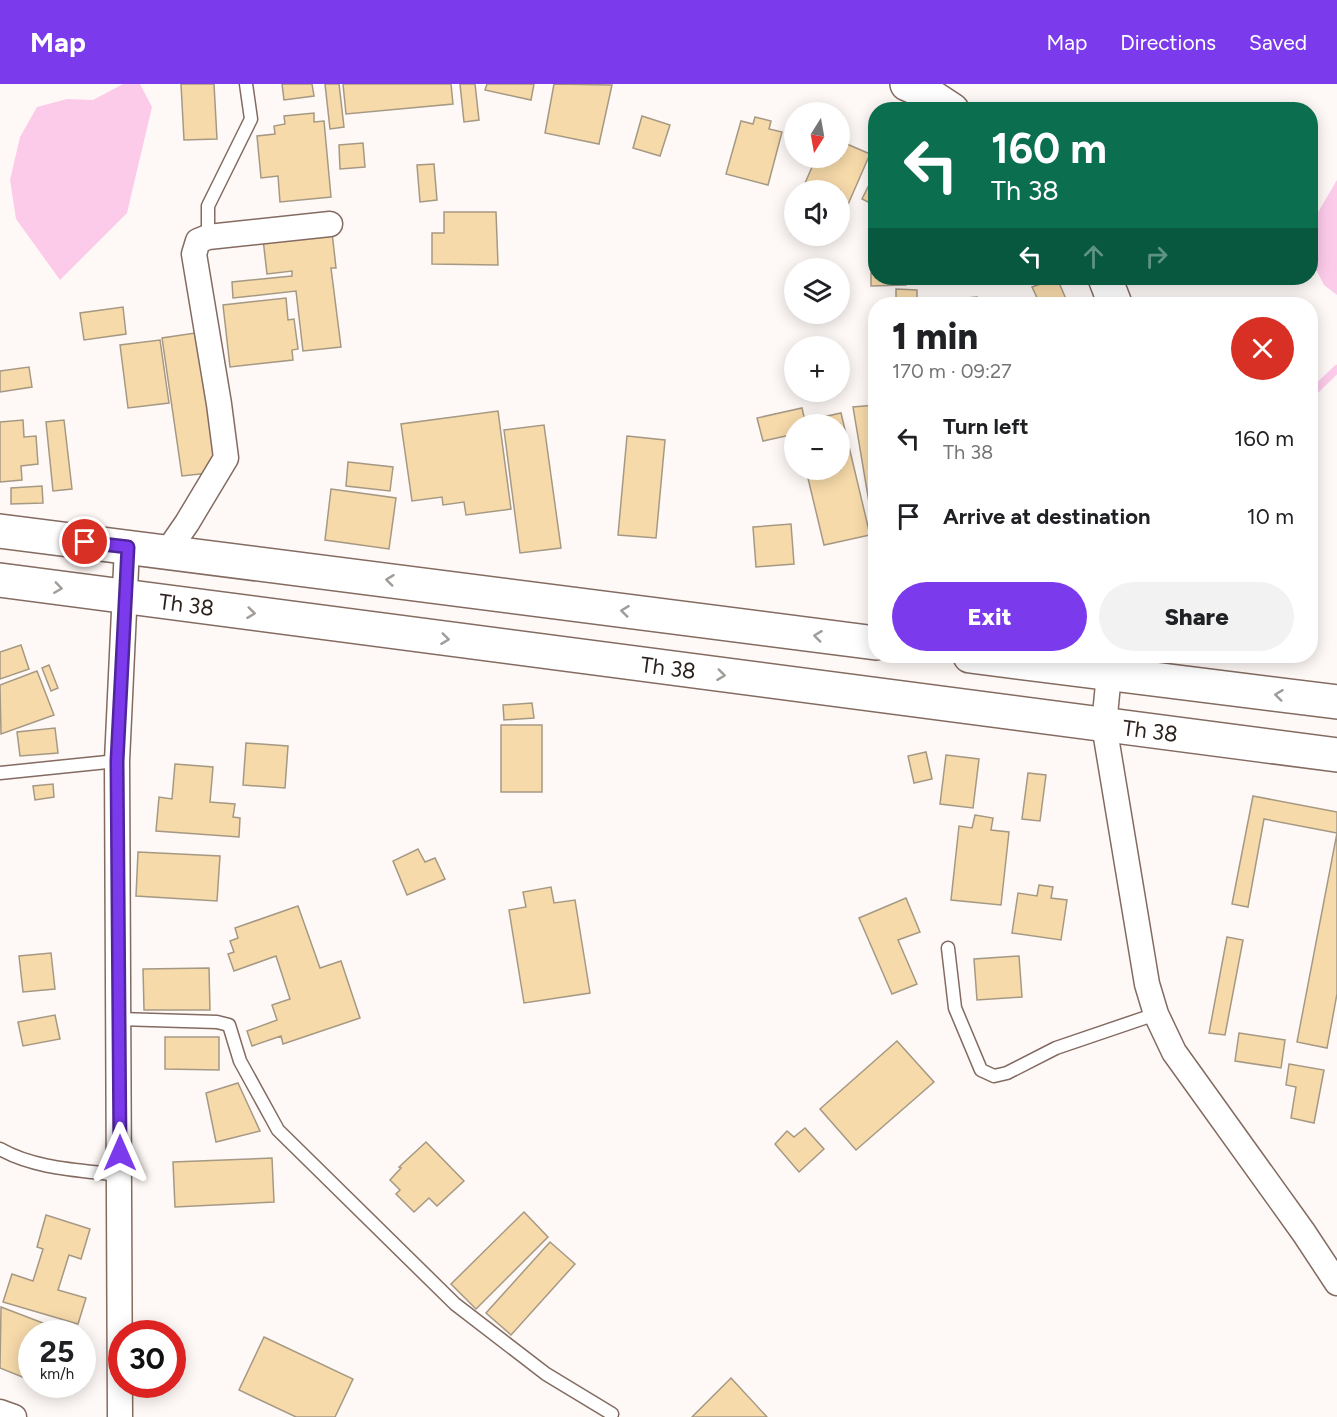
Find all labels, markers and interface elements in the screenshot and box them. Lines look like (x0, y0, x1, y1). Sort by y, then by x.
text: Map (30, 25, 86, 59)
text: Map (1046, 30, 1087, 55)
text: Directions (1120, 30, 1216, 55)
text: Saved (1249, 30, 1307, 55)
north arrow (784, 102, 850, 168)
map controls (784, 102, 850, 480)
text: 160 m (991, 123, 1107, 174)
icon: left (892, 126, 970, 204)
text: Th 38 (991, 174, 1059, 207)
button: sound (784, 180, 850, 246)
icon: left (1014, 240, 1047, 273)
icon: ahead (1077, 240, 1110, 273)
icon: right (1140, 240, 1173, 273)
button: layers (784, 258, 850, 324)
text: 1 min (892, 315, 978, 358)
button: close (1231, 317, 1294, 380)
button: + (784, 336, 850, 402)
text: 170 m · 09:27 (892, 359, 1012, 383)
text: Turn left (943, 413, 1029, 440)
button: − (784, 414, 850, 480)
icon: left (892, 422, 925, 455)
text: 160 m (1234, 425, 1294, 452)
text: Th 38 (943, 440, 993, 464)
icon: arrive (892, 500, 925, 533)
text: Arrive at destination (943, 503, 1151, 530)
text: 10 m (1247, 503, 1294, 530)
pin (59, 516, 110, 567)
icon: arrive (68, 525, 101, 558)
one-way arrow (385, 574, 394, 587)
one-way arrow (53, 581, 63, 594)
button: Exit (892, 582, 1087, 651)
button: Share (1099, 582, 1294, 651)
street label: Th 38 (157, 588, 216, 622)
one-way arrow (620, 605, 629, 617)
one-way arrow (247, 607, 256, 619)
one-way arrow (813, 630, 823, 642)
one-way arrow (440, 632, 449, 644)
street label: Th 38 (639, 651, 697, 685)
one-way arrow (717, 668, 726, 680)
one-way arrow (1274, 689, 1284, 702)
street label: Th 38 (1121, 714, 1179, 748)
position arrow (88, 1121, 152, 1185)
speed limit sign: 30 (108, 1320, 186, 1398)
text: 25 (40, 1333, 74, 1370)
text: km/h (40, 1365, 74, 1383)

